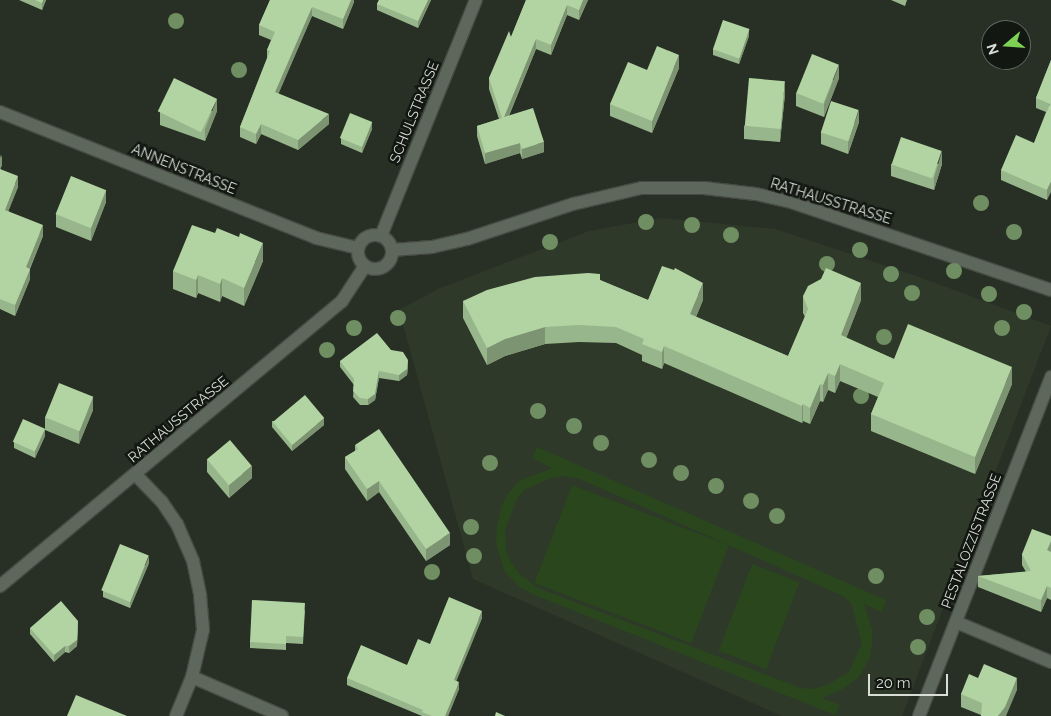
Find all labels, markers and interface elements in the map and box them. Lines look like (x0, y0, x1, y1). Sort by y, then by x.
north arrow (981, 20, 1031, 70)
text: N (983, 42, 1002, 57)
street label: SCHULSTRASSE (386, 59, 442, 165)
street label: ANNENSTRASSE (129, 140, 239, 198)
street label: RATHAUSSTRASSE (769, 175, 893, 227)
street label: RATHAUSSTRASSE (125, 372, 231, 466)
street label: PESTALOZZISTRASSE (938, 471, 1004, 611)
scale bar (871, 664, 951, 696)
text: 20 m (876, 674, 911, 692)

